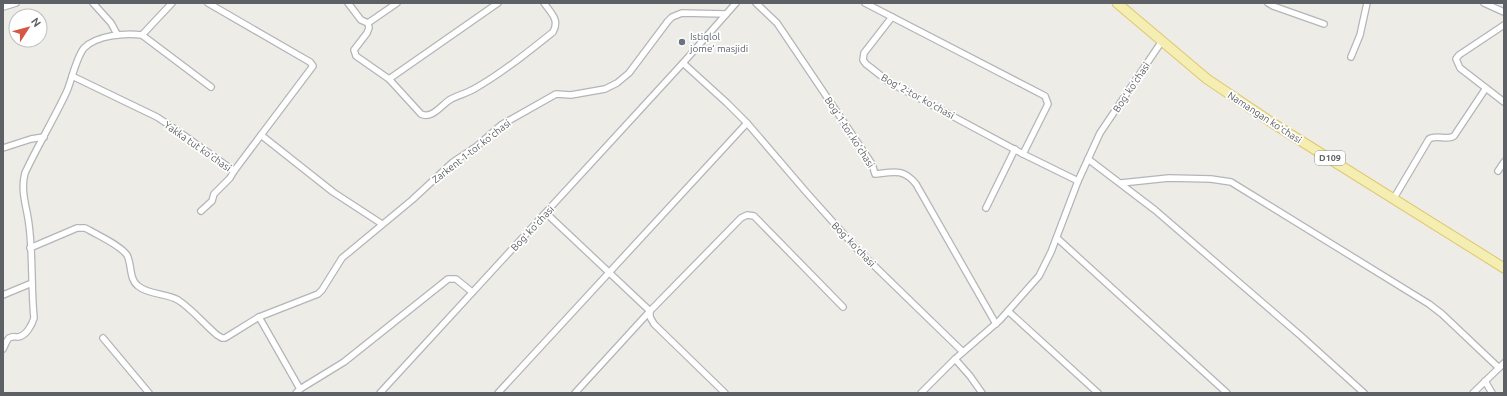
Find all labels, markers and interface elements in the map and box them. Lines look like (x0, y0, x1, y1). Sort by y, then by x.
north arrow (8, 8, 48, 48)
text: N (29, 15, 43, 29)
place label: Istiqlol jome’ masjidi (689, 31, 748, 54)
marker: Istiqlol jome’ masjidi (677, 37, 687, 47)
street label: Bogʻ koʻchasi (1111, 60, 1152, 114)
street label: Bogʻ 2-tor koʻchasi (879, 72, 956, 121)
street label: Namangan koʻchasi (1226, 89, 1304, 145)
street label: Bogʻ 1-tor koʻchasi (823, 95, 877, 170)
street label: Zarkent 1-tor koʻchasi (430, 117, 513, 185)
street label: Yakka tut koʻchasi (162, 119, 233, 174)
road number: D109 (1315, 151, 1345, 165)
street label: Bogʻ koʻchasi (509, 204, 556, 253)
street label: Bogʻ koʻchasi (830, 220, 878, 269)

